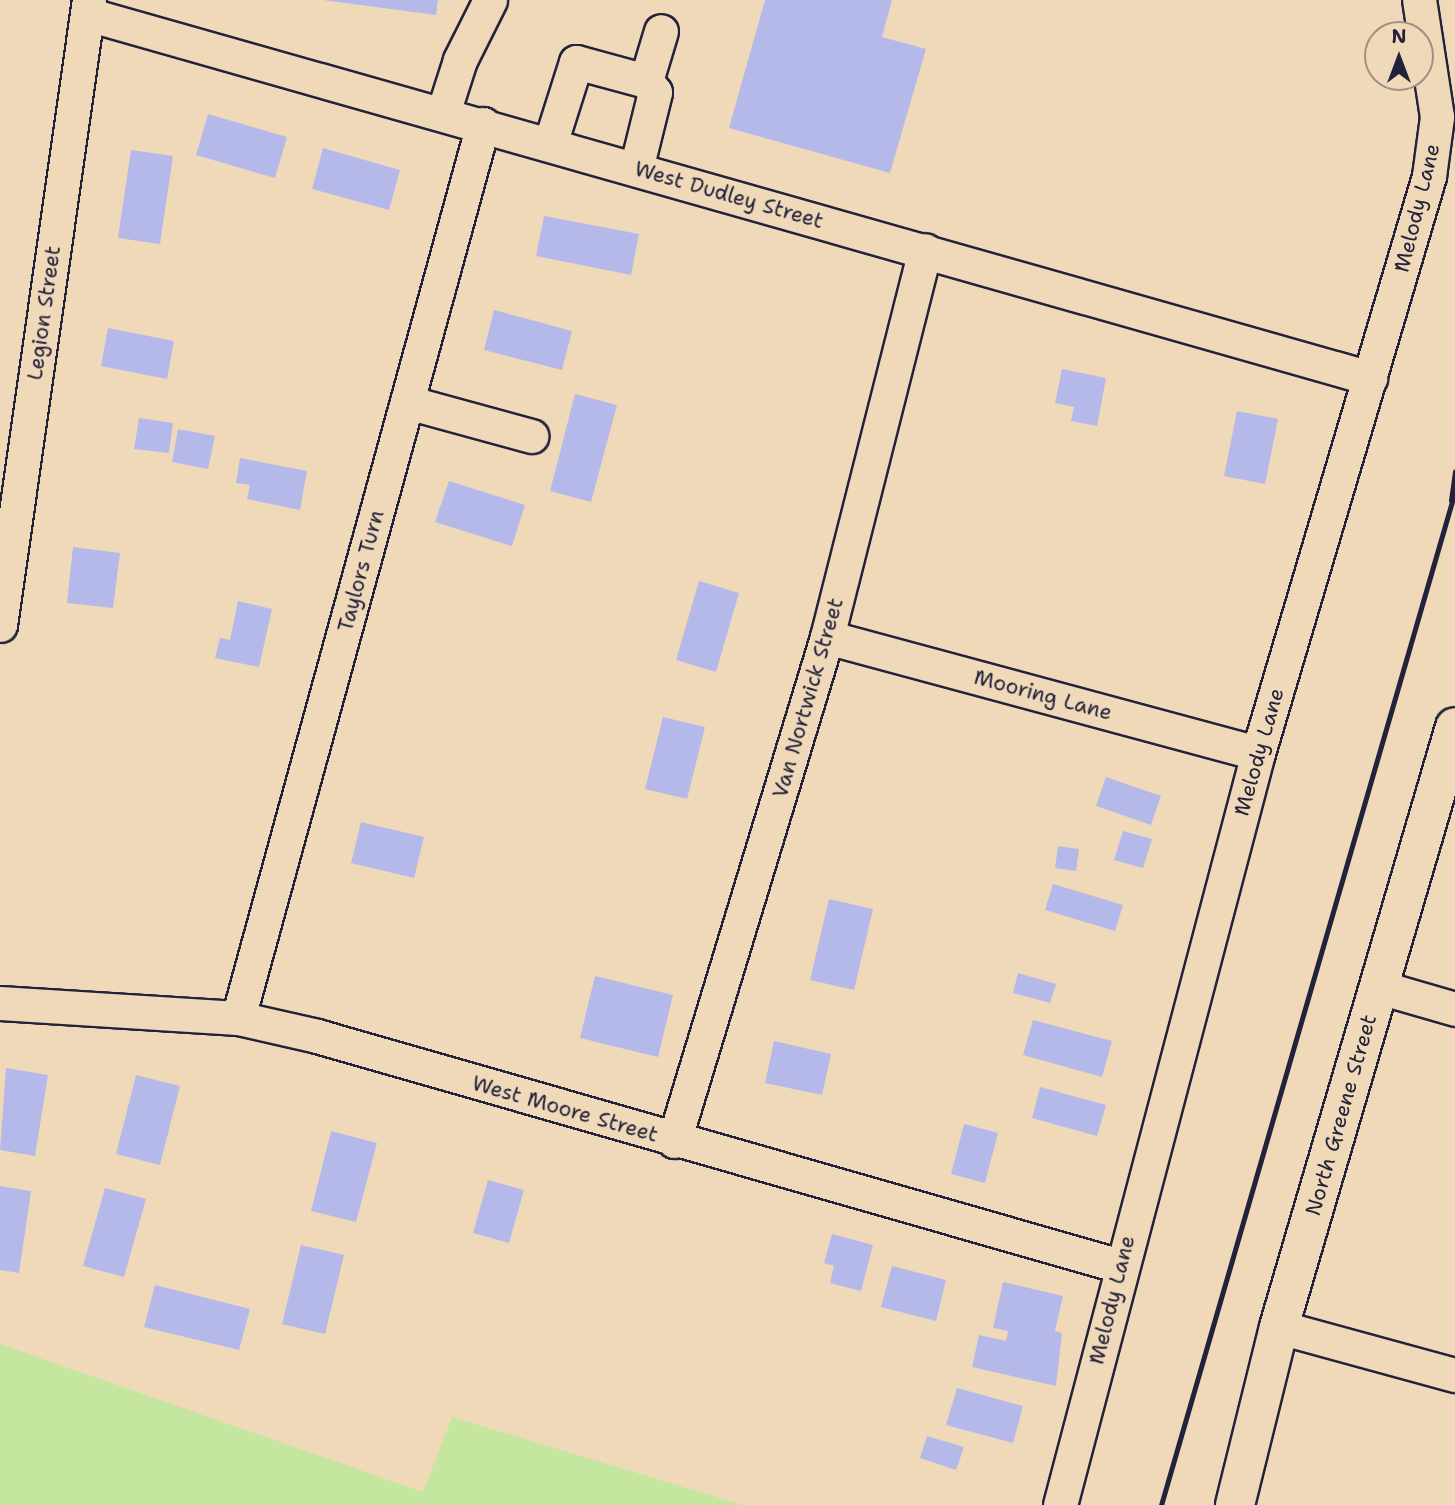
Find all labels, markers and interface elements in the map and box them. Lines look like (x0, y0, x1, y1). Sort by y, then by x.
north arrow (1364, 21, 1434, 91)
text: N (1391, 24, 1407, 49)
street label: Melody Lane (1389, 141, 1445, 275)
street label: West Dudley Street (632, 156, 826, 234)
street label: Legion Street (22, 244, 66, 382)
street label: Taylors Turn (333, 507, 389, 635)
street label: Van Nortwick Street (767, 595, 849, 801)
street label: Mooring Lane (971, 664, 1115, 726)
street label: Melody Lane (1229, 685, 1289, 819)
street label: North Greene Street (1300, 1011, 1382, 1219)
street label: West Moore Street (469, 1070, 661, 1148)
street label: Melody Lane (1084, 1233, 1140, 1367)

